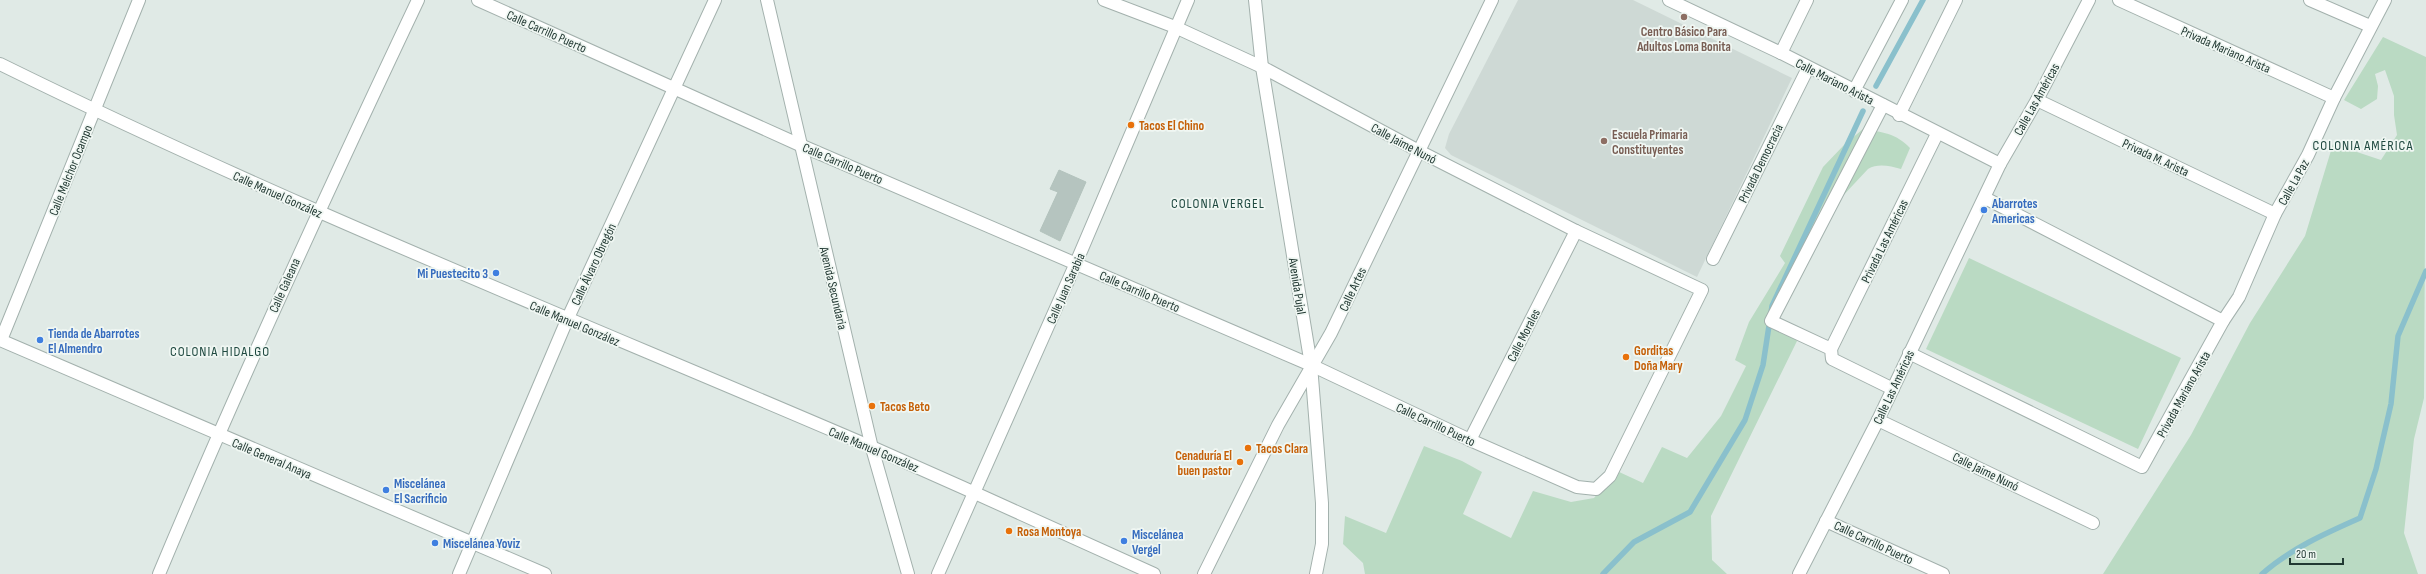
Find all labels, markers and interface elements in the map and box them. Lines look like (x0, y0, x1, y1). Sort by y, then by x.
street label: Calle Carrillo Puerto (504, 7, 589, 57)
marker: Centro Básico Para Adultos Loma Bonita (1679, 12, 1689, 22)
street label: Privada Mariano Arista (2178, 23, 2273, 77)
place label: Centro Básico Para Adultos Loma Bonita (1636, 24, 1731, 55)
street label: Calle Mariano Arista (1793, 55, 1876, 108)
street label: Calle Las Américas (2010, 60, 2063, 138)
place label: Tacos El Chino (1139, 118, 1205, 134)
marker: Tacos El Chino (1126, 120, 1136, 130)
street label: Calle Jaime Nunó (1368, 120, 1439, 168)
street label: Privada Democracia (1735, 121, 1787, 205)
street label: Calle Melchor Ocampo (46, 123, 96, 218)
place label: Escuela Primaria Constituyentes (1612, 127, 1688, 158)
street label: Privada M. Arista (2120, 135, 2191, 180)
marker: Escuela Primaria Constituyentes (1599, 136, 1609, 146)
district label: COLONIA AMÉRICA (2313, 137, 2413, 154)
street label: Calle Carrillo Puerto (800, 140, 885, 188)
street label: Calle La Paz (2275, 156, 2313, 208)
street label: Calle Manuel González (230, 168, 325, 222)
district label: COLONIA VERGEL (1171, 195, 1265, 212)
place label: Abarrotes Americas (1991, 196, 2038, 227)
street label: Privada Las Américas (1858, 197, 1912, 286)
marker: Abarrotes Americas (1979, 205, 1989, 215)
street label: Calle Álvaro Obregón (568, 221, 620, 308)
street label: Avenida Secundaria (815, 244, 850, 331)
street label: Calle Juan Sarabia (1043, 250, 1089, 326)
street label: Calle Galeana (266, 256, 304, 315)
street label: Avenida Pujal (1285, 256, 1309, 315)
street label: Calle Artes (1336, 265, 1370, 314)
place label: Mi Puestecito 3 (417, 266, 488, 282)
marker: Mi Puestecito 3 (491, 268, 501, 278)
street label: Calle Carrillo Puerto (1097, 268, 1182, 316)
street label: Calle Manuel González (527, 298, 622, 350)
street label: Calle Morales (1504, 306, 1544, 365)
place label: Tienda de Abarrotes El Almendro (48, 326, 139, 357)
marker: Tienda de Abarrotes El Almendro (35, 335, 45, 345)
district label: COLONIA HIDALGO (170, 343, 270, 360)
place label: Gorditas Doña Mary (1634, 343, 1683, 374)
street label: Calle Las Américas (1870, 347, 1918, 427)
street label: Privada Mariano Arista (2154, 348, 2214, 441)
marker: Gorditas Doña Mary (1621, 352, 1631, 362)
place label: Tacos Beto (880, 399, 930, 415)
street label: Calle Carrillo Puerto (1393, 400, 1478, 450)
marker: Tacos Beto (867, 401, 877, 411)
street label: Calle Manuel González (826, 424, 921, 476)
street label: Calle General Anaya (229, 435, 314, 483)
place label: Tacos Clara (1256, 441, 1308, 457)
marker: Tacos Clara (1243, 443, 1253, 453)
place label: Cenaduría El buen pastor (1175, 448, 1232, 479)
street label: Calle Jaime Nunó (1950, 449, 2021, 495)
marker: Cenaduría El buen pastor (1235, 457, 1245, 467)
place label: Miscelánea El Sacrificio (394, 476, 448, 507)
marker: Miscelánea El Sacrificio (381, 485, 391, 495)
street label: Calle Carrillo Puerto (1831, 518, 1916, 568)
place label: Rosa Montoya (1017, 524, 1081, 540)
marker: Rosa Montoya (1004, 526, 1014, 536)
place label: Miscelánea Vergel (1132, 527, 1183, 558)
place label: Miscelánea Yoviz (443, 536, 520, 552)
marker: Miscelánea Vergel (1119, 536, 1129, 546)
marker: Miscelánea Yoviz (430, 538, 440, 548)
scale bar (2290, 540, 2343, 566)
text: 20 m (2296, 547, 2316, 562)

